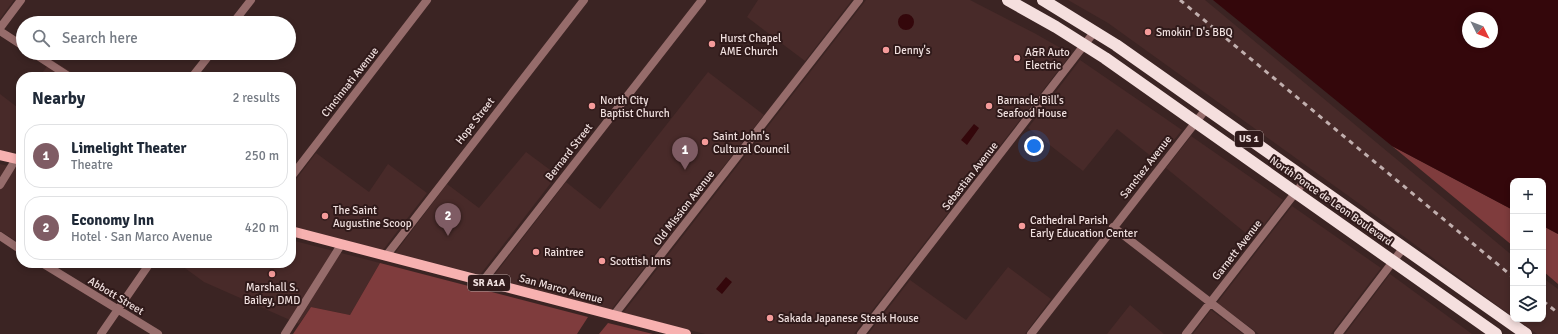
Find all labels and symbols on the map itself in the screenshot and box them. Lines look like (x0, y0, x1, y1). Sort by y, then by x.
north arrow (1462, 12, 1498, 48)
place label: Smokin' D's BBQ (1156, 26, 1233, 39)
marker: Smokin' D's BBQ (1143, 27, 1153, 37)
place label: Hurst Chapel AME Church (720, 32, 781, 58)
marker: Hurst Chapel AME Church (707, 39, 717, 49)
street label: Cincinnati Avenue (319, 44, 381, 120)
place label: Denny's (894, 44, 931, 57)
marker: Denny's (881, 45, 891, 55)
place label: A&R Auto Electric (1025, 46, 1070, 72)
marker: A&R Auto Electric (1012, 53, 1022, 63)
place label: North City Baptist Church (600, 94, 670, 120)
place label: Barnacle Bill's Seafood House (997, 94, 1067, 120)
street label: Hope Street (453, 95, 497, 147)
marker: North City Baptist Church (587, 101, 597, 111)
marker: Barnacle Bill's Seafood House (984, 101, 994, 111)
street label: Bernard Street (543, 121, 595, 183)
place label: Saint John's Cultural Council (713, 130, 790, 156)
road number: US 1 (1235, 131, 1263, 147)
street label: Sanchez Avenue (1117, 133, 1175, 201)
your location (1024, 136, 1044, 156)
pin: 1 (672, 137, 698, 170)
marker: Saint John's Cultural Council (700, 137, 710, 147)
street label: Sebastian Avenue (939, 139, 1001, 213)
street label: North Ponce de Leon Boulevard (1267, 154, 1395, 248)
street label: Old Mission Avenue (651, 168, 717, 248)
pin: 2 (435, 203, 461, 236)
place label: The Saint Augustine Scoop (333, 204, 412, 230)
marker: The Saint Augustine Scoop (320, 211, 330, 221)
place label: Cathedral Parish Early Education Center (1030, 214, 1137, 240)
street label: Garnett Avenue (1209, 217, 1265, 283)
marker: Cathedral Parish Early Education Center (1017, 221, 1027, 231)
place label: Raintree (544, 246, 584, 259)
marker: Raintree (531, 247, 541, 257)
place label: Scottish Inns (610, 255, 671, 268)
marker: Scottish Inns (597, 256, 607, 266)
marker: Marshall S. Bailey, DMD (267, 269, 277, 279)
street label: San Marco Avenue (518, 272, 604, 306)
street label: Abbott Street (86, 274, 146, 318)
road number: SR A1A (468, 275, 510, 291)
place label: Marshall S. Bailey, DMD (244, 281, 300, 307)
place label: Sakada Japanese Steak House (778, 312, 919, 325)
marker: Sakada Japanese Steak House (765, 313, 775, 323)

